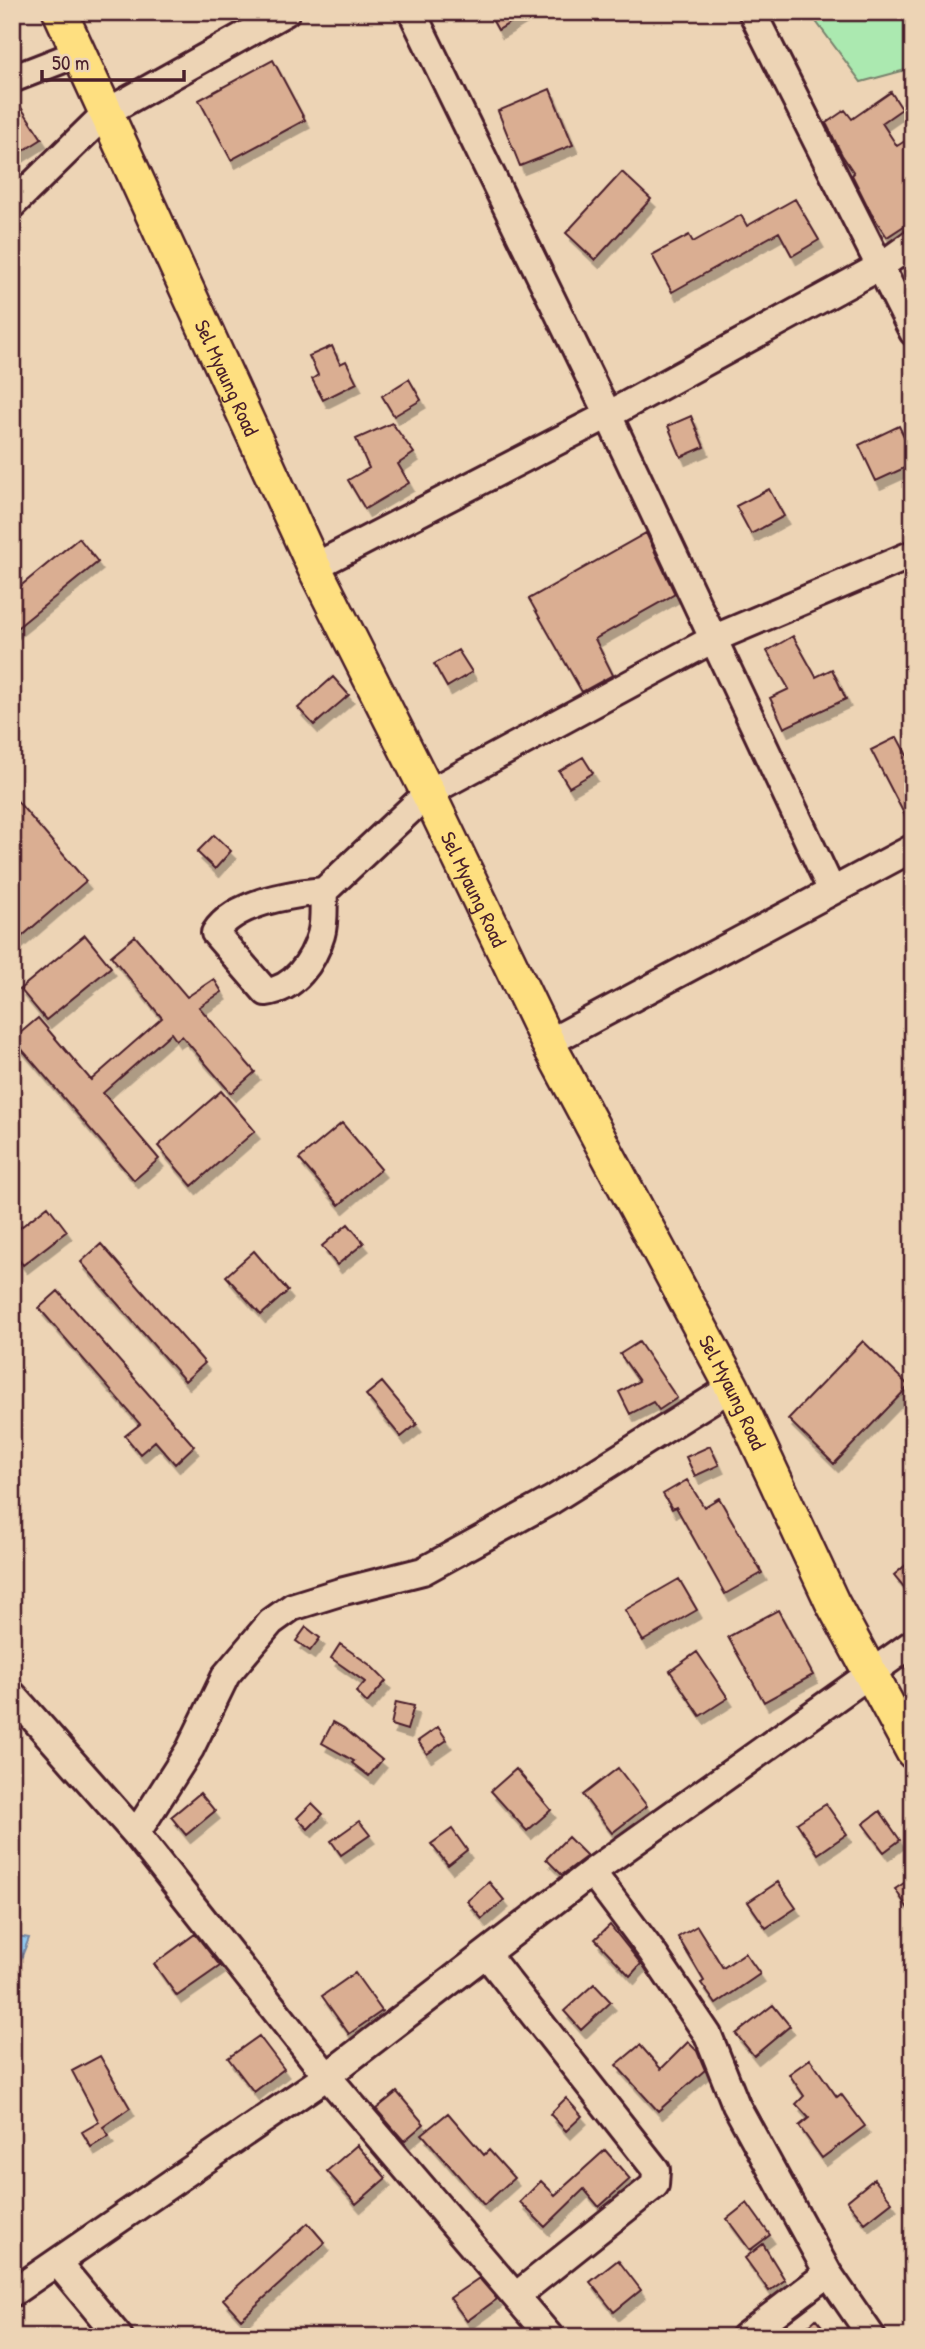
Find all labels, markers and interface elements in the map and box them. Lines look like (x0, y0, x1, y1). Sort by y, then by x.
scale bar (42, 38, 184, 82)
text: 50 m (52, 48, 89, 77)
street label: Sel Myaung Road (188, 315, 266, 440)
street label: Sel Myaung Road (434, 827, 514, 951)
street label: Sel Myaung Road (692, 1330, 774, 1454)

